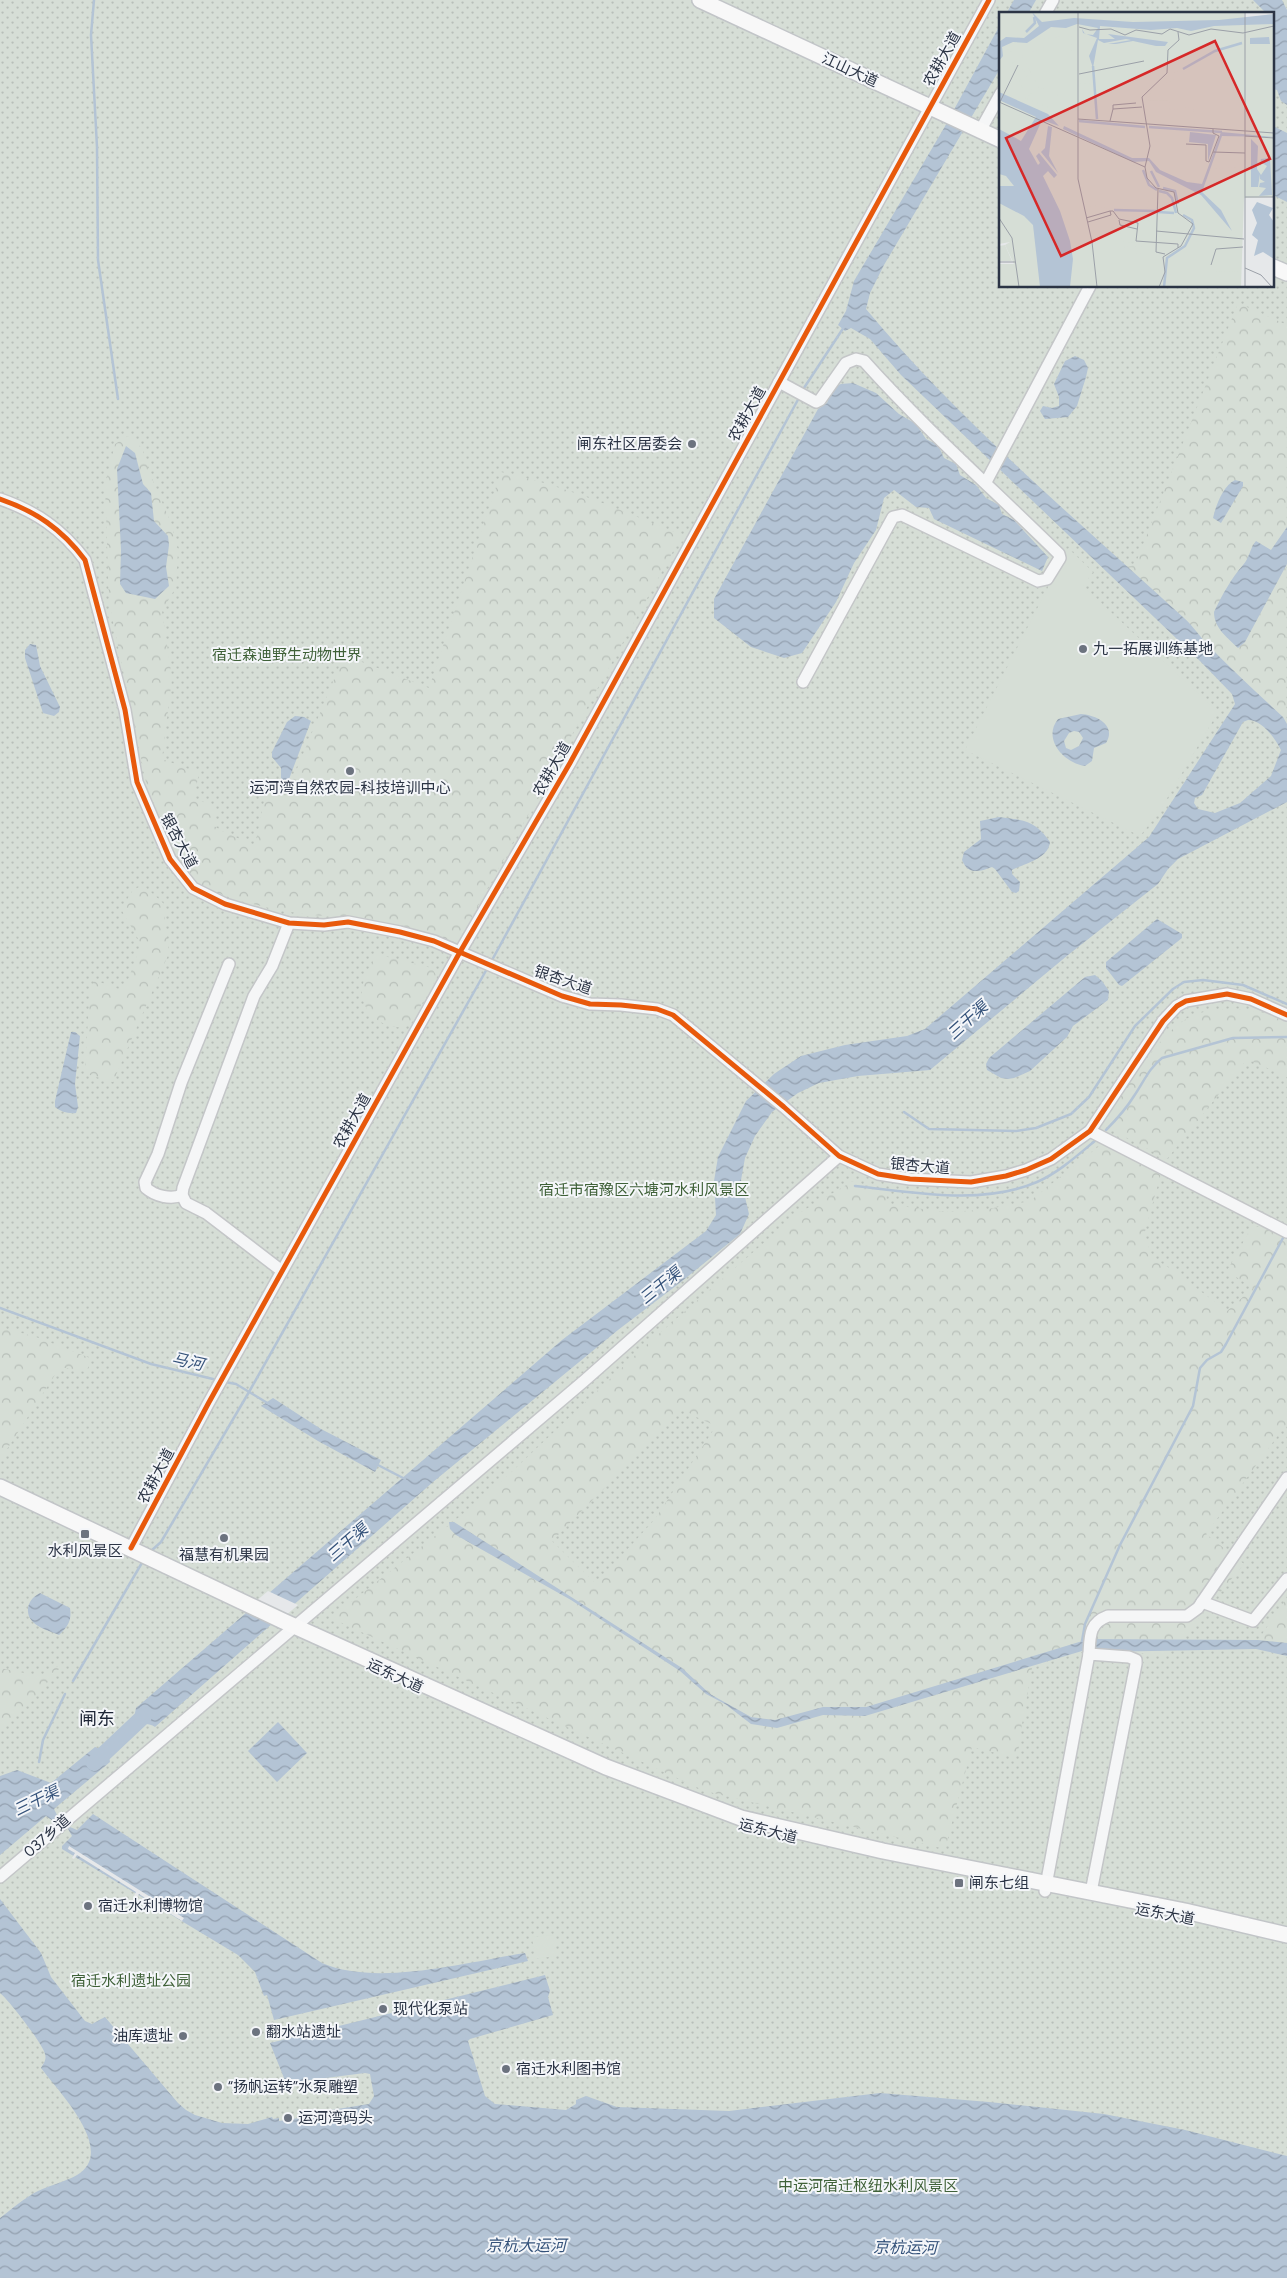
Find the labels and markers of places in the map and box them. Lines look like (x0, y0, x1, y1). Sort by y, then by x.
place label: 闸东社区居委会 (577, 435, 682, 453)
marker: 闸东社区居委会 (686, 438, 698, 450)
place label: 九一拓展训练基地 (1093, 640, 1213, 658)
marker: 九一拓展训练基地 (1077, 643, 1089, 655)
marker: 运河湾自然农园-科技培训中心 (344, 765, 356, 777)
place label: 运河湾自然农园-科技培训中心 (249, 779, 451, 797)
marker: 水利风景区 (79, 1528, 91, 1540)
marker: 福慧有机果园 (218, 1532, 230, 1544)
place label: 水利风景区 (47, 1542, 123, 1560)
place label: 福慧有机果园 (179, 1546, 269, 1564)
place label: 闸东七组 (969, 1874, 1029, 1892)
marker: 闸东七组 (953, 1877, 965, 1889)
place label: 宿迁水利博物馆 (98, 1897, 203, 1915)
marker: 宿迁水利博物馆 (82, 1900, 94, 1912)
place label: 现代化泵站 (393, 2000, 468, 2018)
marker: 现代化泵站 (377, 2003, 389, 2015)
place label: 翻水站遗址 (266, 2023, 341, 2041)
marker: 翻水站遗址 (250, 2026, 262, 2038)
place label: 油库遗址 (113, 2027, 173, 2045)
marker: 油库遗址 (177, 2030, 189, 2042)
place label: 宿迁水利图书馆 (516, 2060, 621, 2078)
marker: 宿迁水利图书馆 (500, 2063, 512, 2075)
place label: “扬帆运转”水泵雕塑 (228, 2078, 358, 2096)
marker: “扬帆运转”水泵雕塑 (212, 2081, 224, 2093)
place label: 运河湾码头 (298, 2109, 373, 2127)
marker: 运河湾码头 (282, 2112, 294, 2124)

